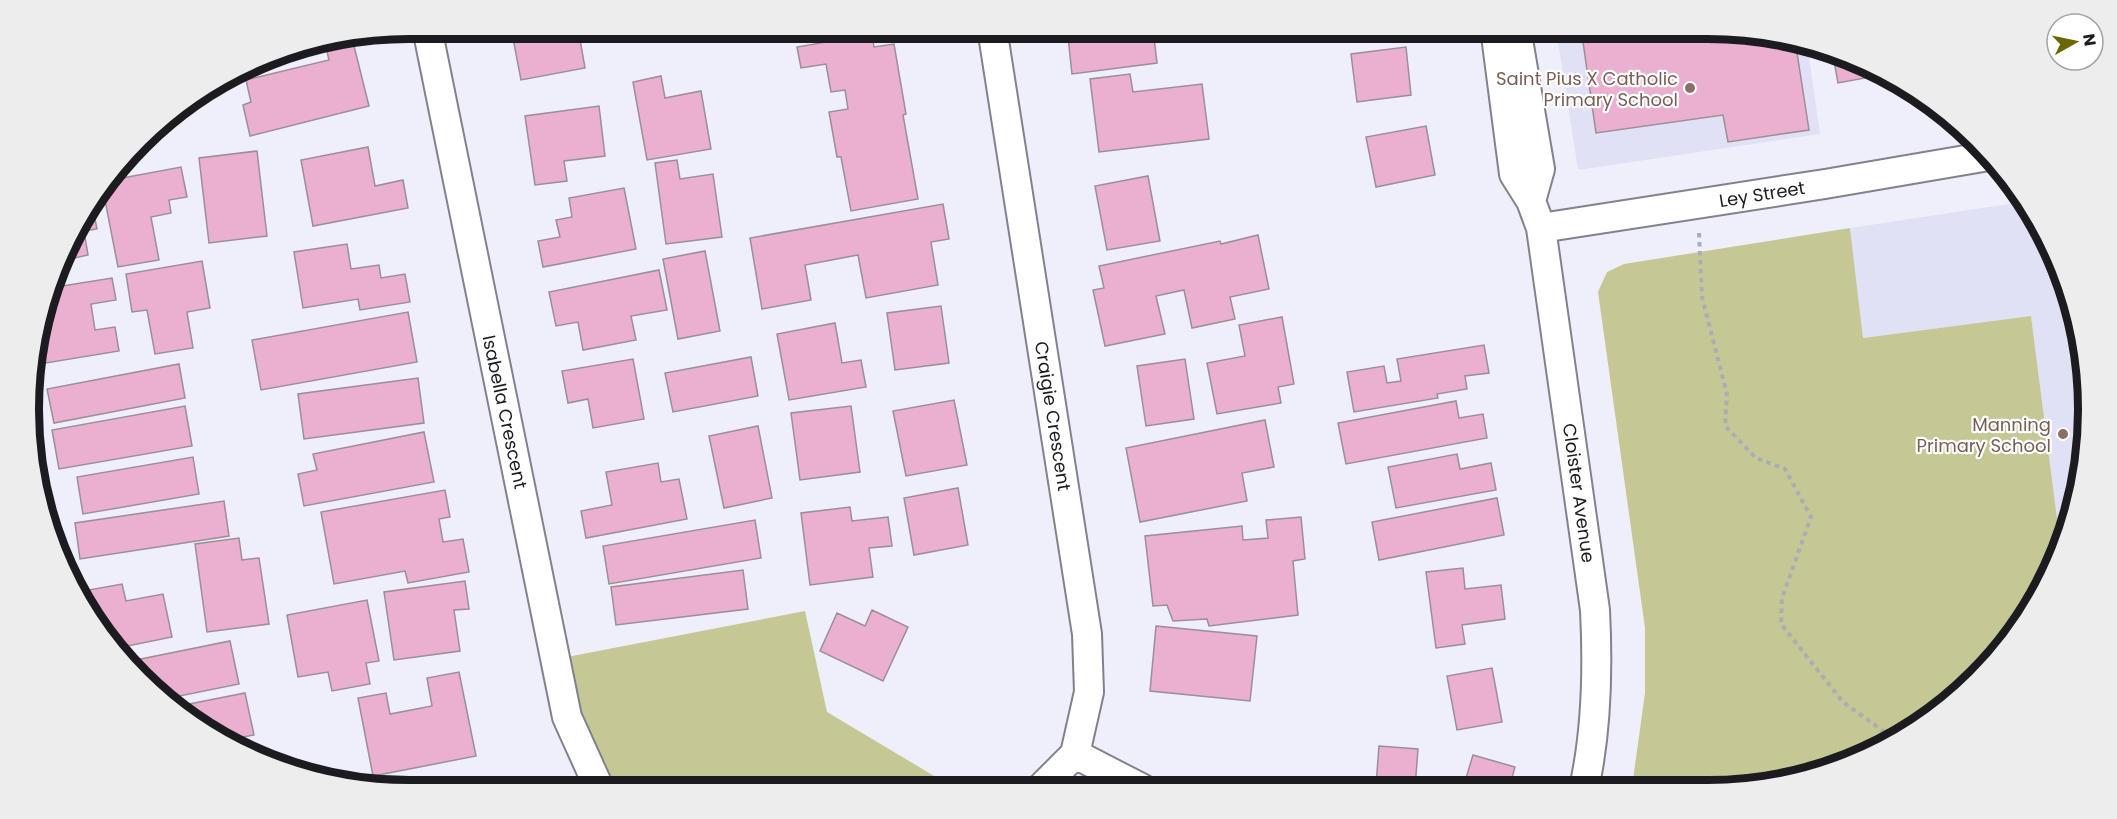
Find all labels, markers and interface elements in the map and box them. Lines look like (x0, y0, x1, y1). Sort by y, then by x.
north arrow (2045, 12, 2105, 72)
text: N (2077, 32, 2102, 47)
place label: Saint Pius X Catholic Primary School (1496, 66, 1678, 112)
marker: Saint Pius X Catholic Primary School (1683, 81, 1697, 95)
street label: Ley Street (1717, 175, 1807, 213)
street label: Isabella Crescent (477, 333, 533, 491)
street label: Craigie Crescent (1029, 339, 1077, 493)
place label: Manning Primary School (1917, 412, 2051, 458)
street label: Cloister Avenue (1557, 422, 1601, 564)
marker: Manning Primary School (2056, 427, 2070, 441)

